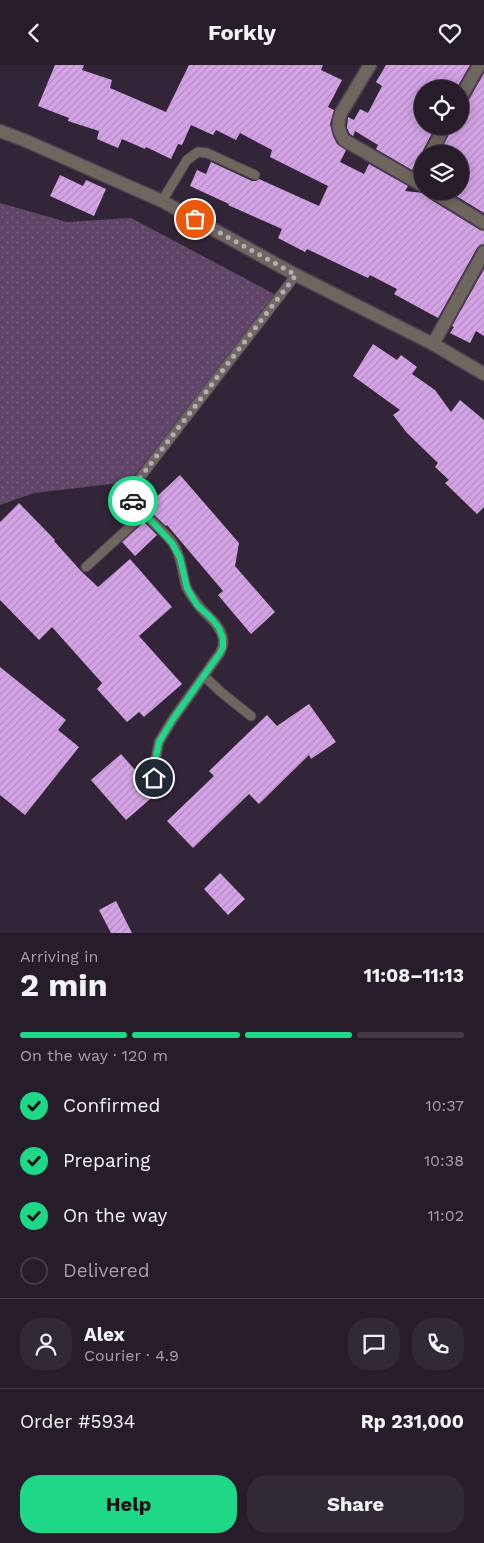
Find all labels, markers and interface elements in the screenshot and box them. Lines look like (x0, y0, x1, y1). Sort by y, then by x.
icon: back (20, 19, 48, 47)
icon: heart (436, 19, 464, 47)
text: Forkly (208, 20, 276, 45)
map controls (414, 80, 469, 200)
button: locate (414, 80, 469, 135)
button: layers (414, 145, 469, 200)
pin (174, 198, 216, 240)
icon: bag (181, 205, 209, 233)
courier (108, 476, 158, 526)
icon: car (119, 487, 147, 515)
pin (133, 757, 175, 799)
icon: home (140, 764, 168, 792)
text: Arriving in (20, 947, 98, 966)
text: 11:08–11:13 (364, 964, 464, 987)
text: 2 min (20, 966, 108, 1004)
text: On the way · 120 m (20, 1046, 168, 1065)
icon: check (20, 1092, 48, 1120)
text: Confirmed (63, 1094, 160, 1117)
text: 10:37 (425, 1096, 464, 1115)
icon: check (20, 1147, 48, 1175)
text: Preparing (63, 1149, 150, 1172)
text: 10:38 (424, 1151, 464, 1170)
icon: check (20, 1202, 48, 1230)
text: On the way (63, 1204, 167, 1227)
text: 11:02 (428, 1206, 464, 1225)
text: Delivered (63, 1259, 150, 1282)
button: person (20, 1318, 72, 1370)
button: chat (348, 1318, 400, 1370)
button: phone (412, 1318, 464, 1370)
text: Alex (84, 1323, 125, 1346)
text: Courier · 4.9 (84, 1346, 179, 1365)
text: Order #5934 (20, 1410, 135, 1433)
text: Rp 231,000 (361, 1410, 464, 1433)
button: Help (20, 1475, 237, 1533)
button: Share (247, 1475, 464, 1533)

